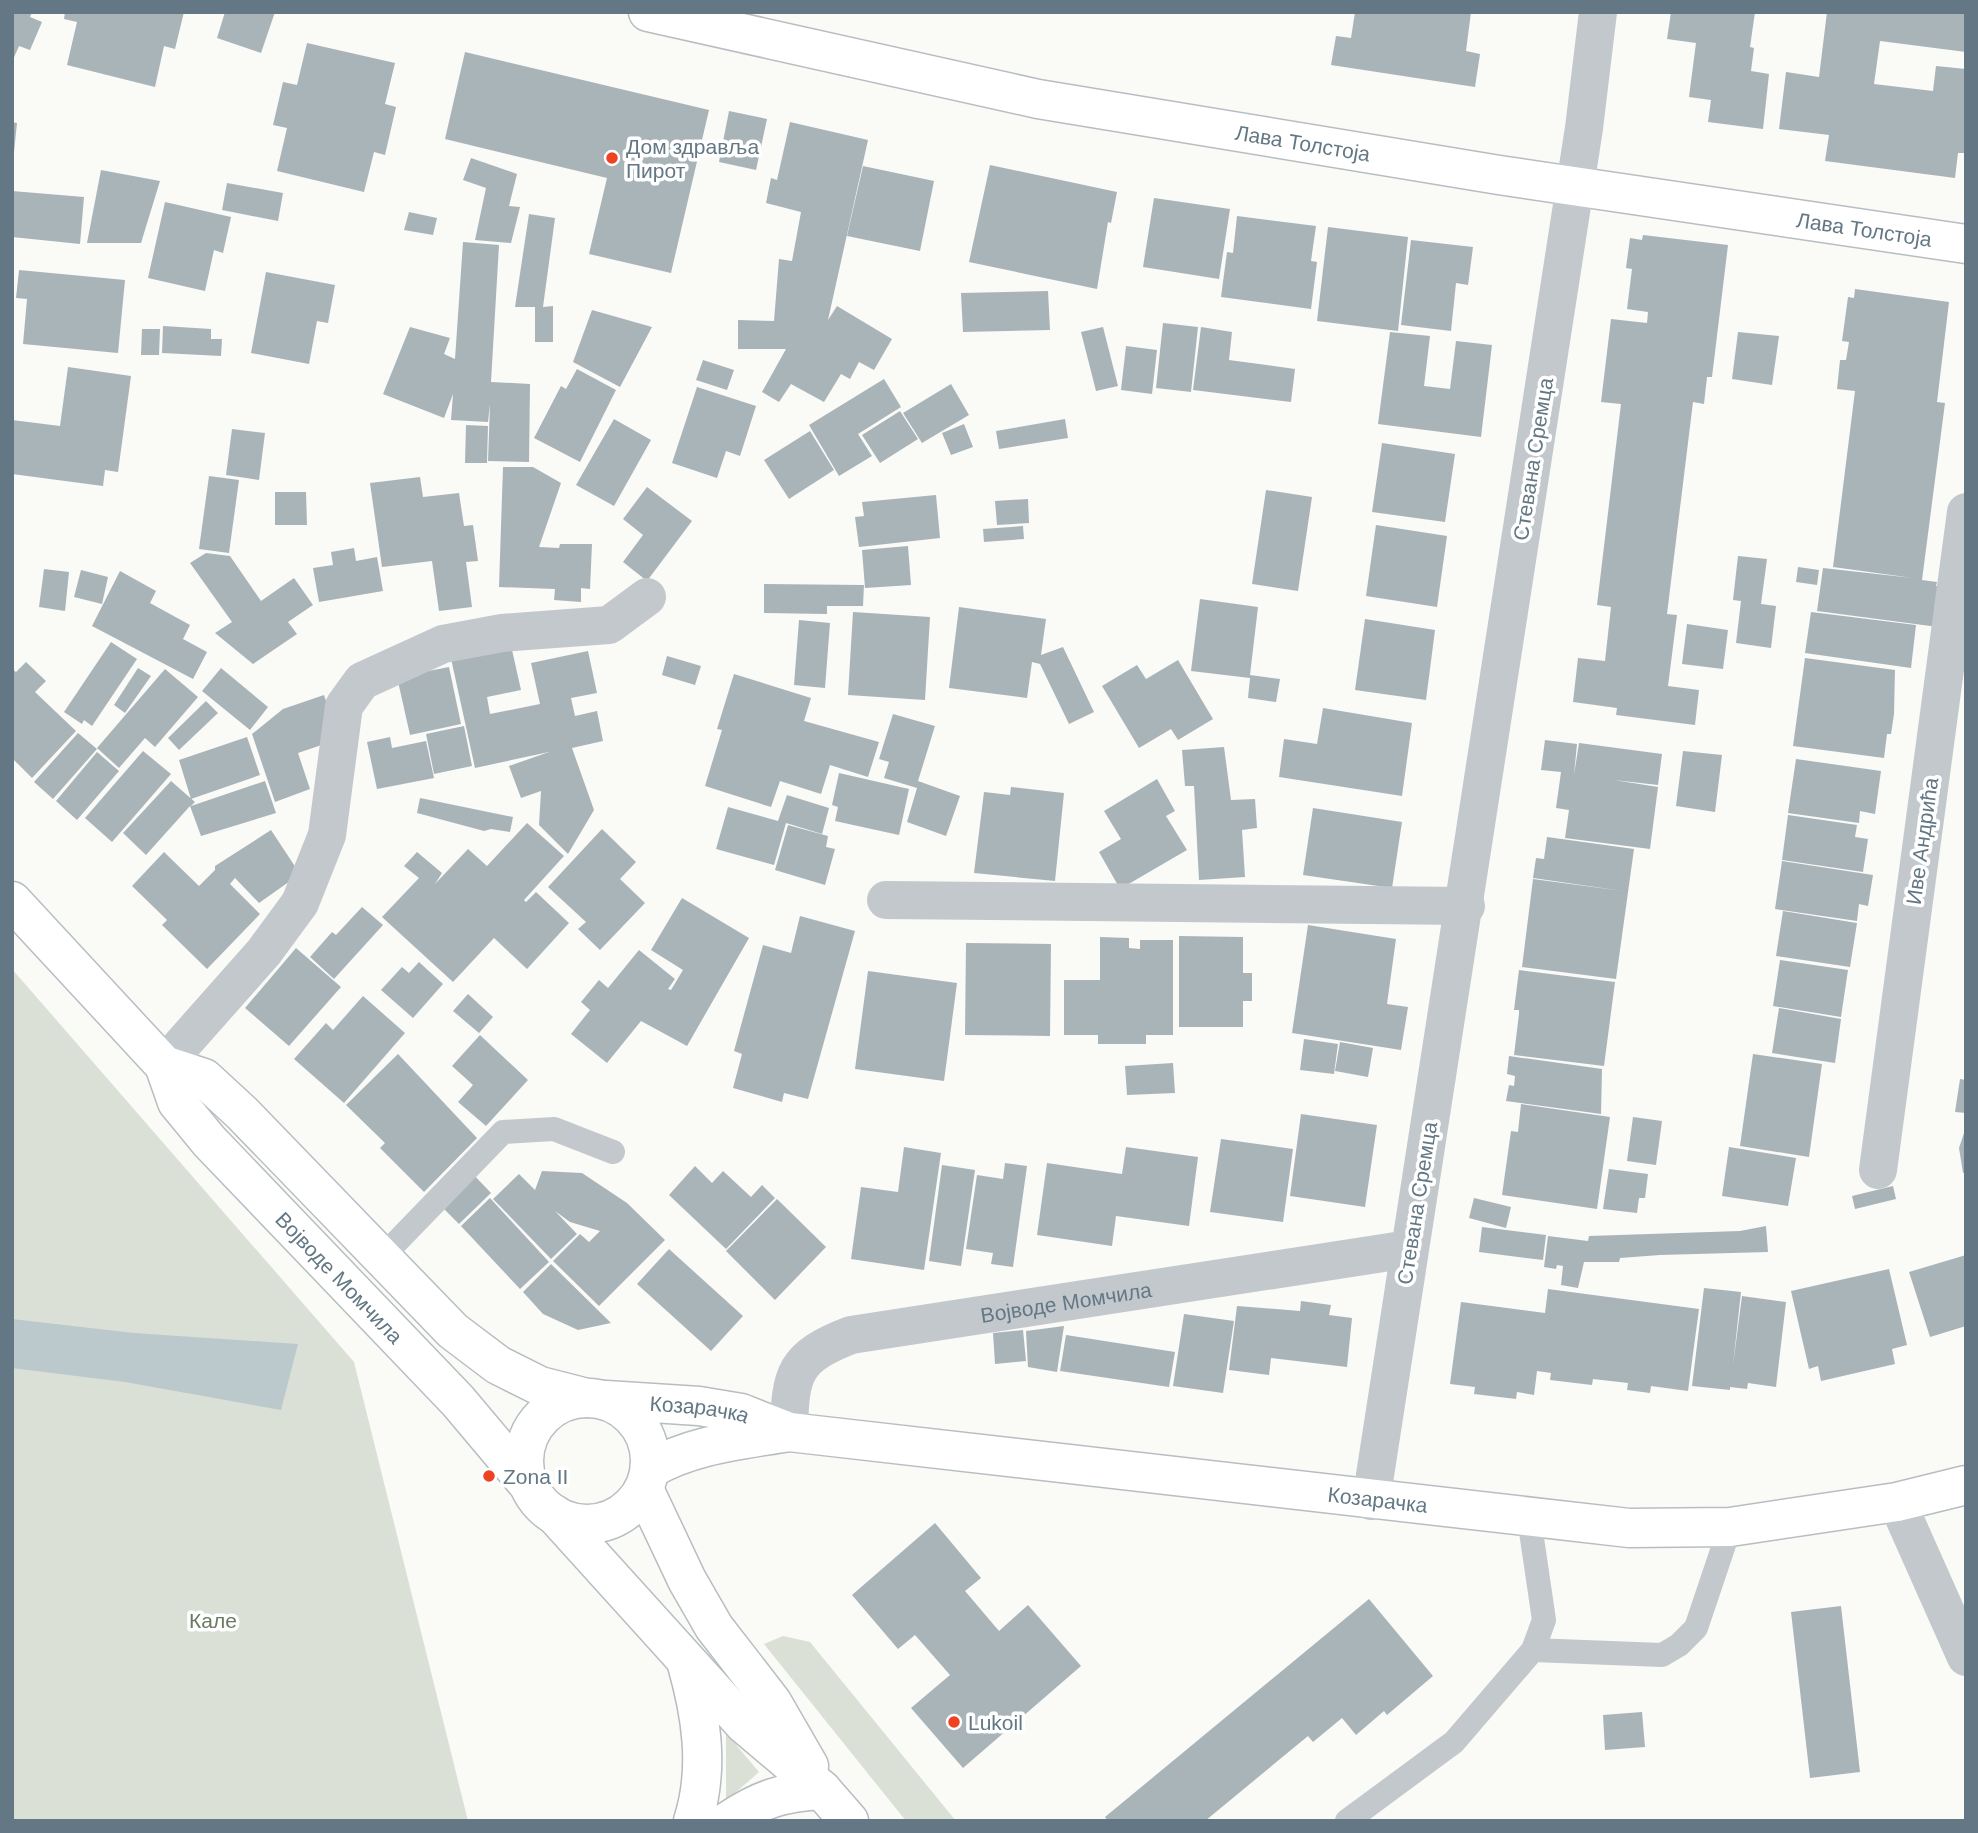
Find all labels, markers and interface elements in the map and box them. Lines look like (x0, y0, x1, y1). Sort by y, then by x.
street label: Лава Толстоја (1234, 120, 1372, 165)
place label: Дом здравља Пирот (626, 135, 759, 182)
marker: Дом здравља Пирот (604, 150, 620, 166)
street label: Лава Толстоја (1795, 208, 1934, 250)
street label: Стевана Сремца (1509, 376, 1557, 542)
street label: Иве Андрића (1902, 776, 1942, 906)
street label: Стевана Сремца (1393, 1120, 1441, 1286)
street label: Војводе Момчила (271, 1207, 408, 1348)
street label: Војводе Момчила (979, 1277, 1153, 1326)
street label: Козарачка (649, 1391, 753, 1427)
place label: Zona II (503, 1465, 568, 1488)
marker: Zona II (481, 1468, 497, 1484)
street label: Козарачка (1327, 1482, 1429, 1516)
park label: Кале (189, 1609, 237, 1632)
place label: Lukoil (968, 1711, 1023, 1734)
marker: Lukoil (946, 1714, 962, 1730)

